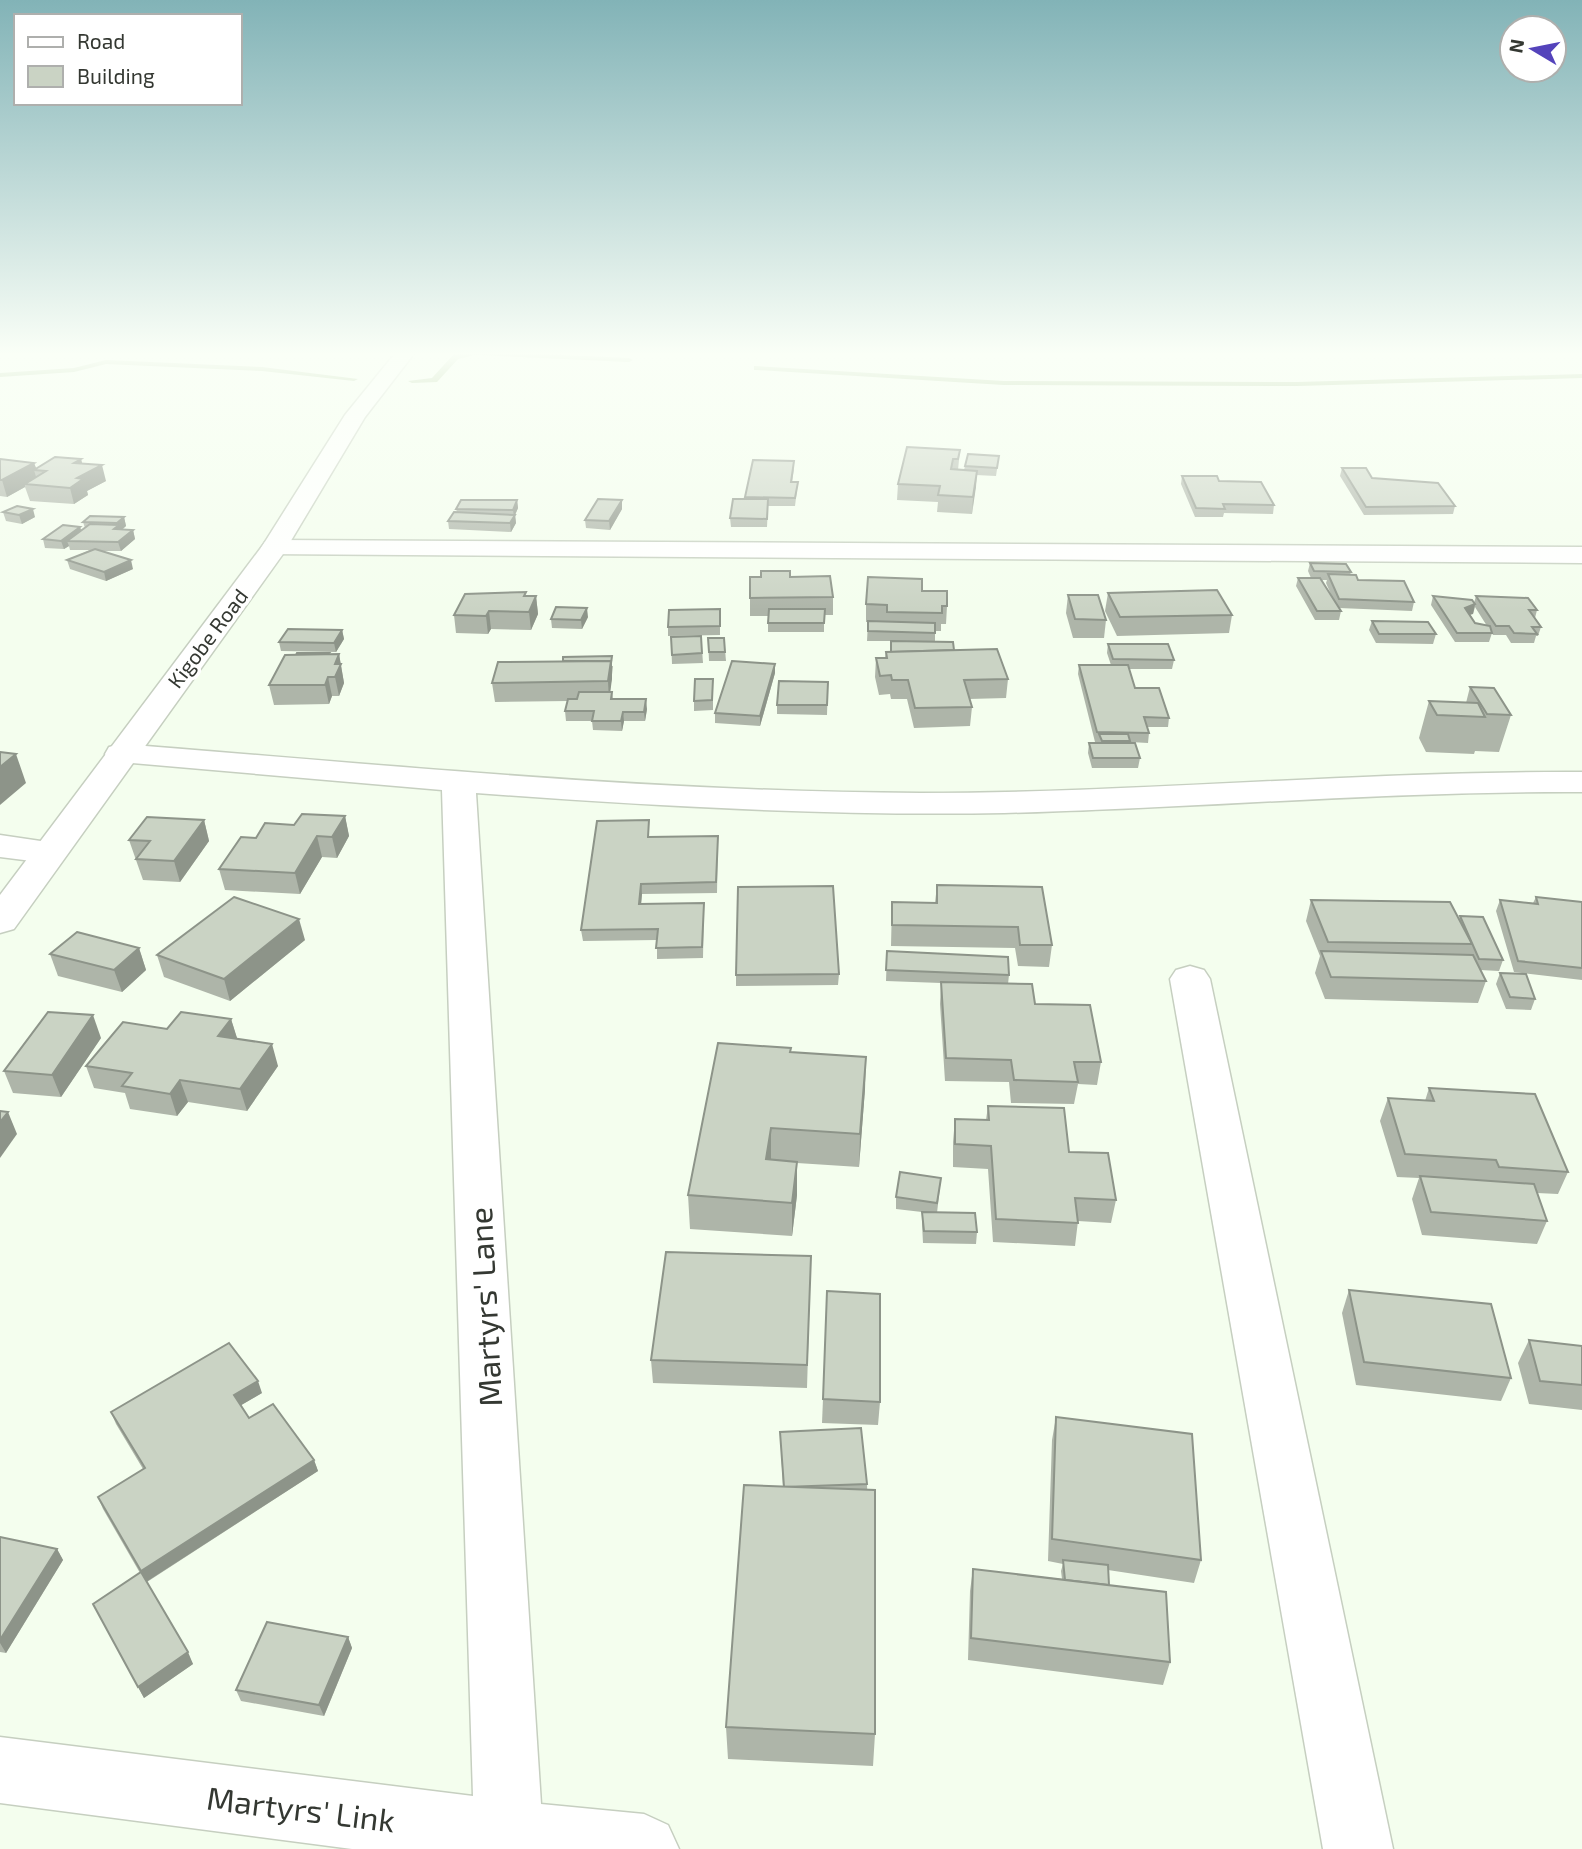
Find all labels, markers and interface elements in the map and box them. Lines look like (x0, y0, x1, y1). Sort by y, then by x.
legend (14, 14, 242, 105)
north arrow (1498, 14, 1568, 84)
text: Road (77, 28, 125, 53)
text: N (1503, 37, 1528, 55)
text: Building (77, 63, 155, 88)
street label: Kigobe Road (162, 584, 252, 692)
street label: Martyrs' Lane (460, 1206, 508, 1408)
street label: Martyrs' Link (205, 1778, 397, 1838)

